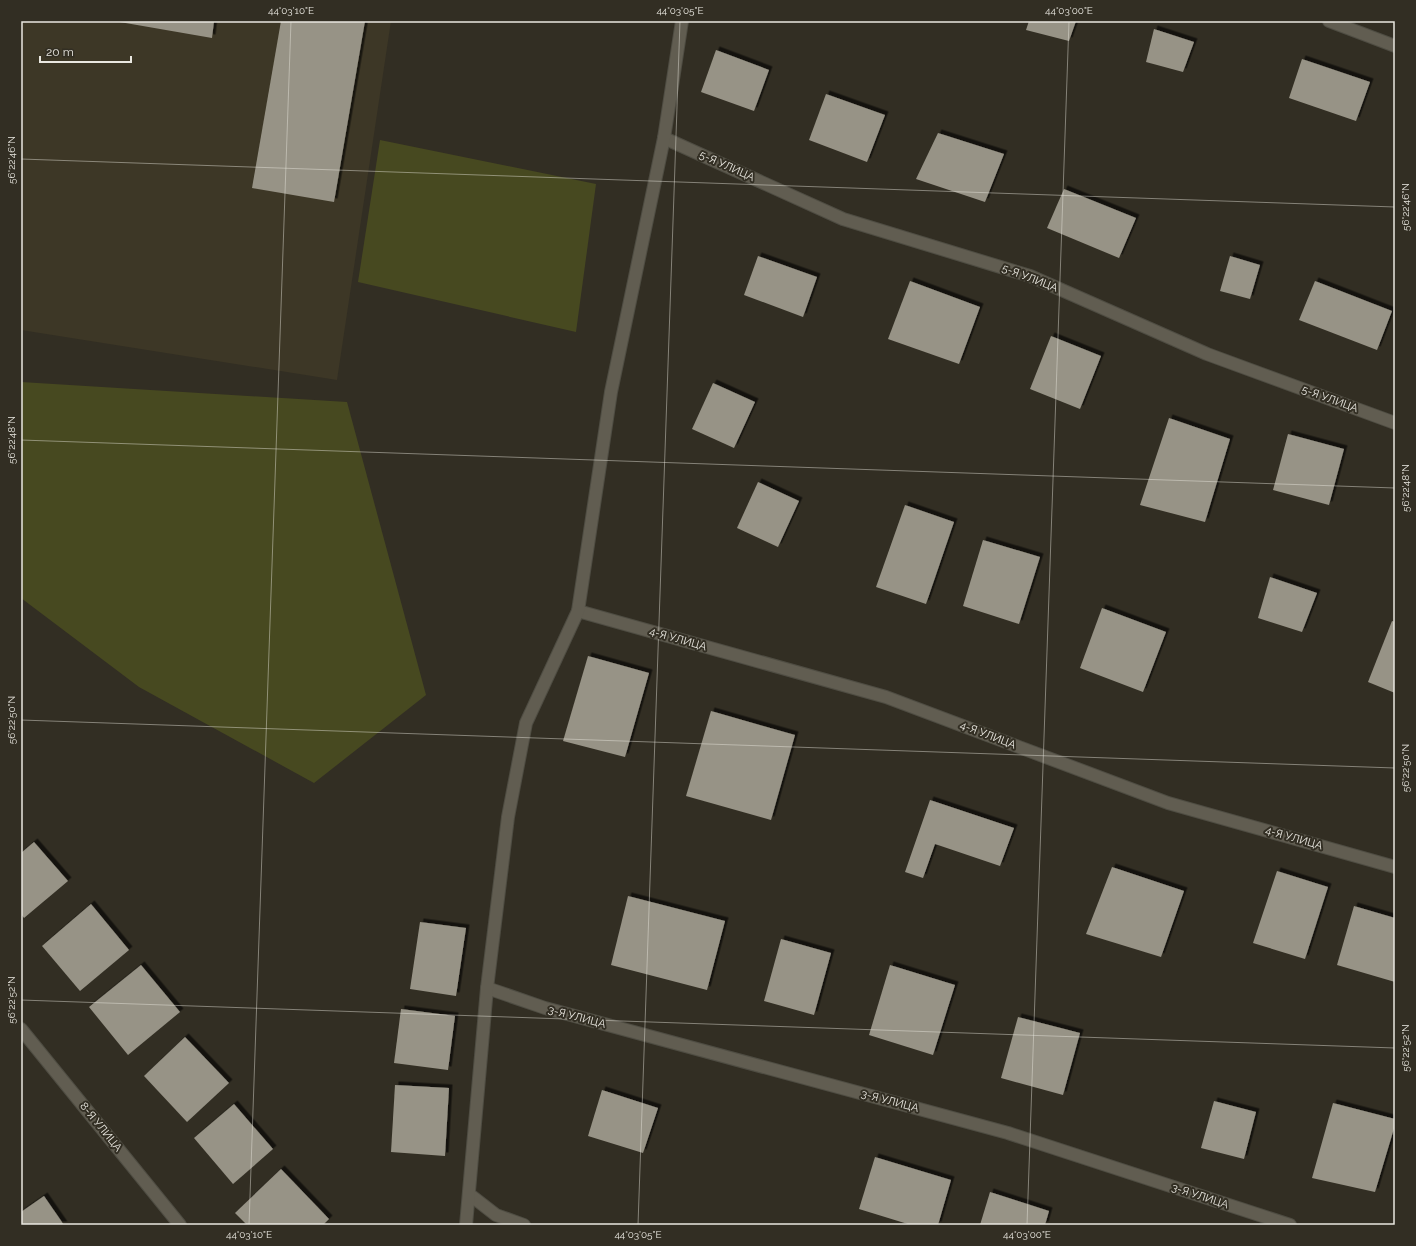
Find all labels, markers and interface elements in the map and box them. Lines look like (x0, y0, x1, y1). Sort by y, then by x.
text: 44°03'10"E (268, 5, 314, 16)
text: 44°03'05"E (656, 5, 704, 16)
text: 44°03'00"E (1045, 5, 1093, 16)
scale bar (40, 38, 131, 64)
text: 20 m (46, 45, 74, 59)
text: 56°22'46"N (6, 136, 17, 184)
street label: 5-Я УЛИЦА (697, 148, 757, 184)
text: 56°22'46"N (1400, 183, 1411, 231)
street label: 5-Я УЛИЦА (1000, 261, 1060, 295)
street label: 5-Я УЛИЦА (1300, 383, 1360, 415)
text: 56°22'48"N (6, 416, 17, 464)
text: 56°22'48"N (1400, 464, 1411, 512)
street label: 4-Я УЛИЦА (648, 625, 709, 654)
text: 56°22'50"N (6, 696, 17, 744)
street label: 4-Я УЛИЦА (958, 718, 1018, 752)
text: 56°22'50"N (1400, 744, 1411, 792)
street label: 4-Я УЛИЦА (1264, 824, 1325, 853)
text: 56°22'52"N (6, 976, 17, 1024)
street label: 3-Я УЛИЦА (547, 1003, 608, 1031)
text: 56°22'52"N (1400, 1024, 1411, 1072)
street label: 3-Я УЛИЦА (860, 1087, 921, 1115)
street label: 8-Я УЛИЦА (77, 1100, 125, 1155)
street label: 3-Я УЛИЦА (1170, 1181, 1231, 1211)
text: 44°03'10"E (226, 1229, 272, 1240)
text: 44°03'05"E (614, 1229, 662, 1240)
text: 44°03'00"E (1003, 1229, 1051, 1240)

